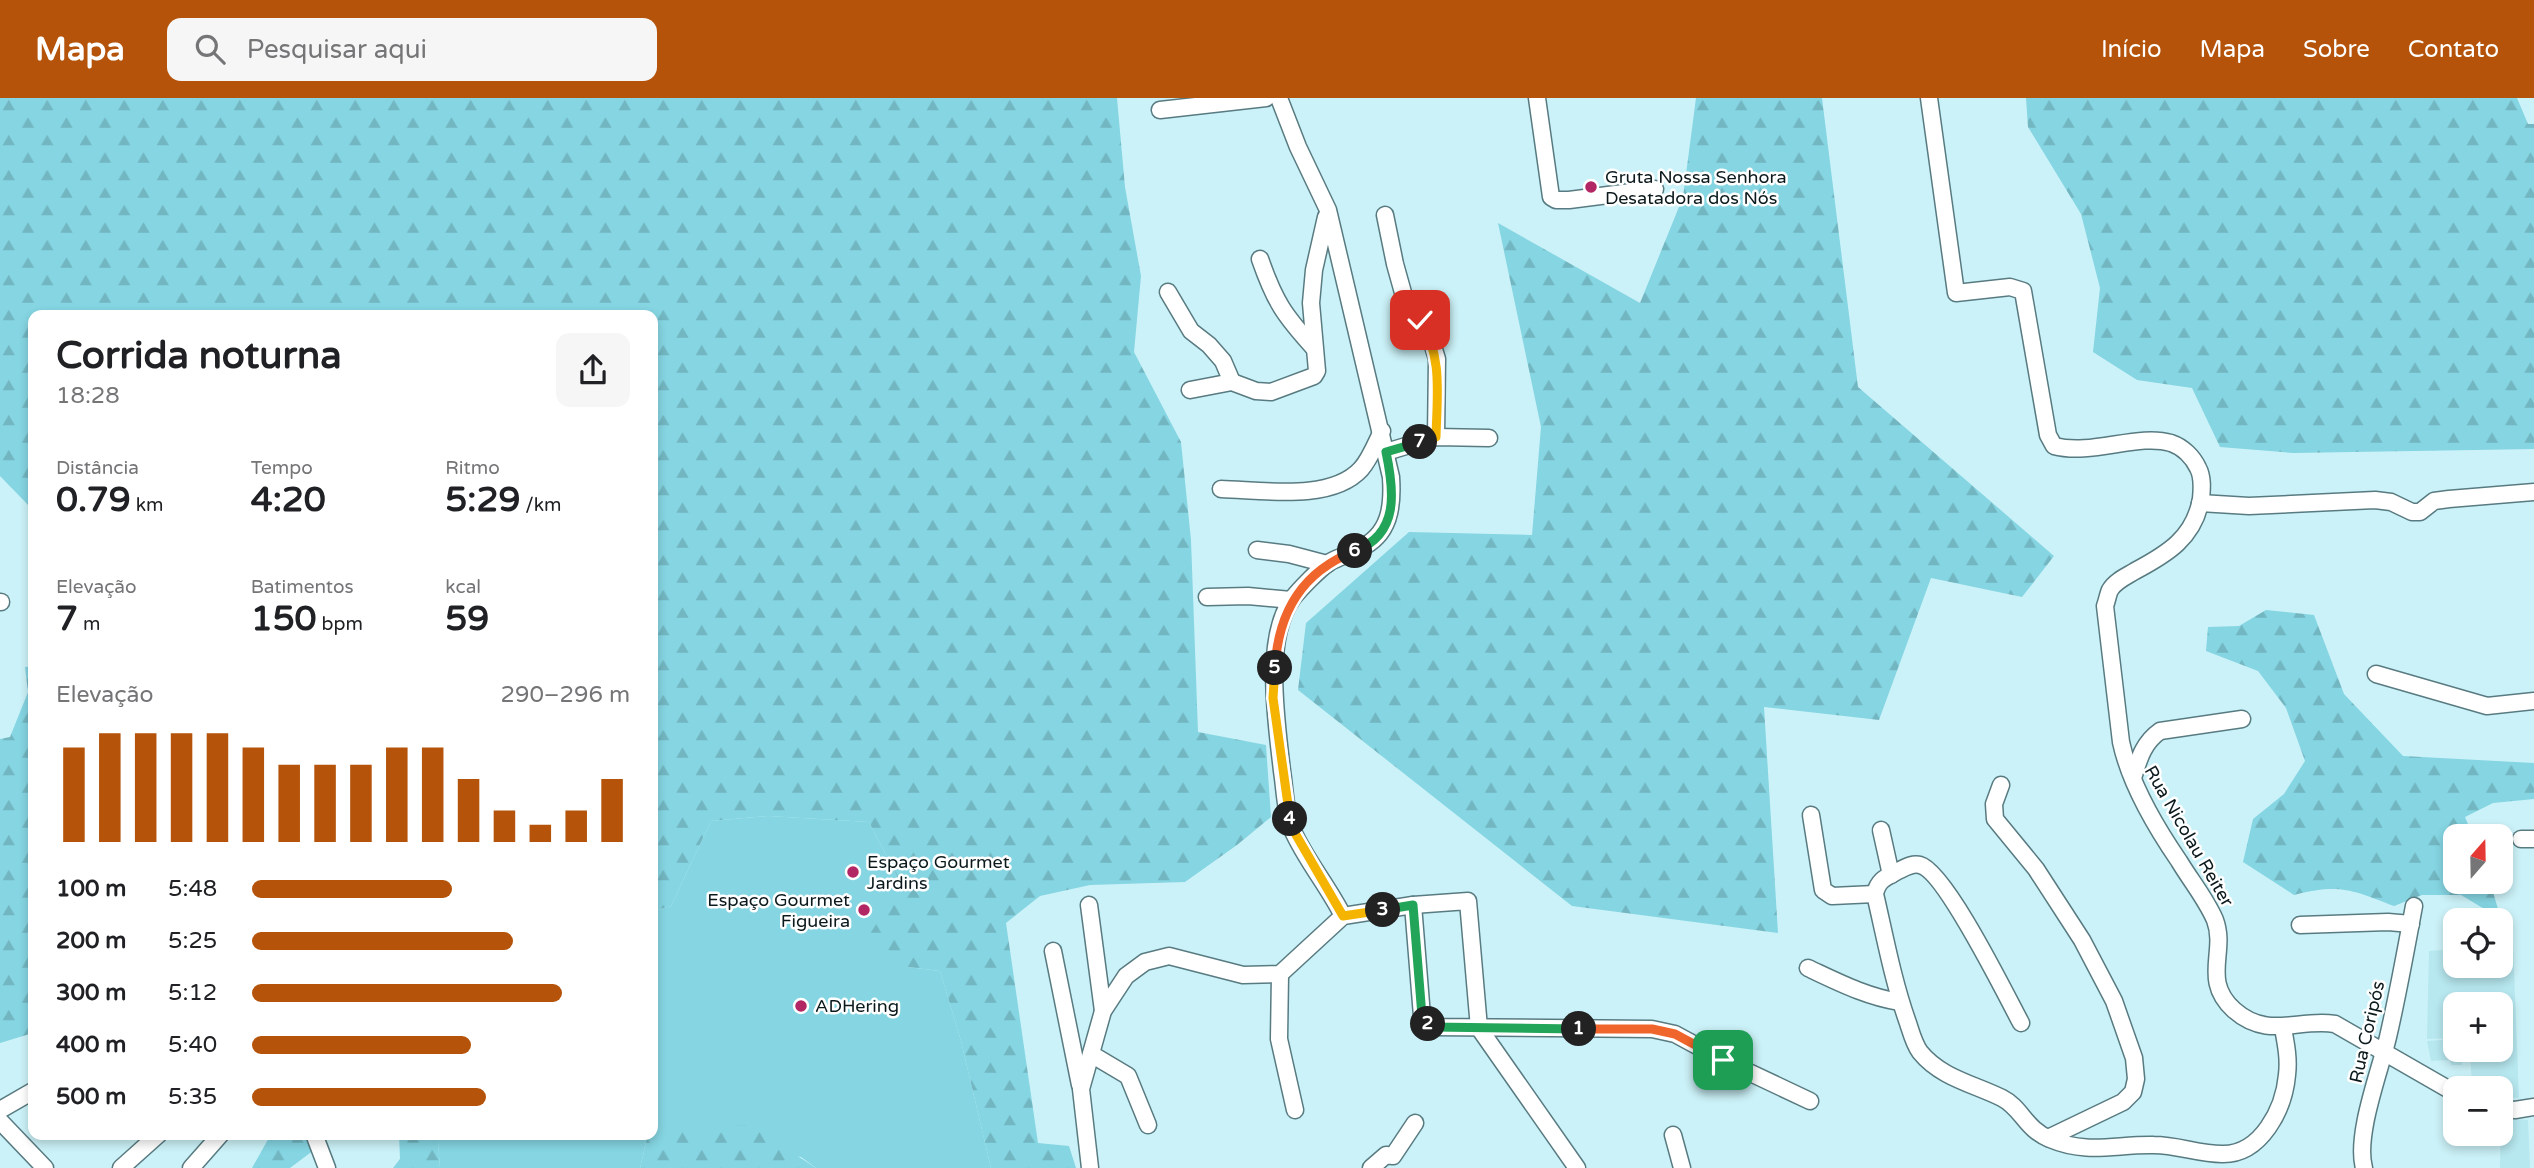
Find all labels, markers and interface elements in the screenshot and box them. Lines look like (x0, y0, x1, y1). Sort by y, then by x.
search box (167, 18, 657, 81)
text: Mapa (35, 30, 125, 69)
icon: search (191, 30, 229, 68)
text: Pesquisar aqui (247, 34, 427, 65)
text: Início (2101, 35, 2162, 64)
text: Mapa (2200, 35, 2265, 64)
text: Sobre (2303, 35, 2370, 64)
text: Contato (2408, 35, 2499, 64)
place label: Gruta Nossa Senhora Desatadora dos Nós (1605, 166, 1787, 209)
marker: Gruta Nossa Senhora Desatadora dos Nós (1583, 179, 1599, 195)
pin (1390, 290, 1450, 350)
icon: check (1401, 301, 1439, 339)
text: Corrida noturna (56, 333, 342, 379)
button: share (556, 333, 630, 407)
text: 18:28 (56, 382, 120, 410)
pin: 7 (1402, 424, 1438, 460)
text: 7 (1414, 430, 1425, 452)
text: Distância (56, 457, 139, 479)
text: Tempo (251, 457, 313, 479)
text: Ritmo (445, 457, 500, 479)
text: 0.79 (56, 479, 131, 521)
text: 4:20 (251, 479, 326, 521)
text: 5:29 (445, 479, 520, 521)
text: km (131, 494, 163, 516)
text: /km (520, 494, 562, 516)
pin: 6 (1338, 533, 1372, 568)
text: 6 (1349, 539, 1360, 561)
text: Elevação (56, 576, 137, 598)
text: Batimentos (251, 576, 354, 598)
text: kcal (445, 576, 481, 598)
text: 7 (56, 598, 78, 640)
text: 150 (251, 598, 317, 640)
text: 59 (445, 598, 489, 640)
text: m (78, 613, 100, 635)
text: bpm (317, 613, 363, 635)
pin: 5 (1258, 650, 1292, 686)
text: 5 (1269, 656, 1280, 678)
text: Elevação (56, 681, 153, 709)
text: 290–296 m (501, 681, 630, 709)
street label: Rua Nicolau Reiter (2140, 762, 2238, 911)
pin: 4 (1272, 802, 1308, 836)
text: 4 (1284, 807, 1295, 829)
north arrow (2443, 824, 2513, 894)
map controls (2443, 824, 2513, 1146)
place label: Espaço Gourmet Jardins (867, 851, 1010, 894)
marker: Espaço Gourmet Jardins (845, 864, 861, 880)
text: 100 m (56, 875, 126, 903)
text: 5:48 (168, 875, 217, 903)
place label: Espaço Gourmet Figueira (707, 889, 850, 932)
pin: 3 (1366, 892, 1400, 928)
text: 3 (1377, 898, 1388, 920)
marker: Espaço Gourmet Figueira (856, 902, 872, 918)
button: locate (2443, 908, 2513, 978)
text: 200 m (56, 927, 126, 955)
text: 5:25 (168, 927, 217, 955)
text: 300 m (56, 979, 126, 1007)
text: 5:12 (168, 979, 217, 1007)
street label: Rua Coripós (2345, 979, 2389, 1085)
button: + (2443, 992, 2513, 1062)
place label: ADHering (815, 995, 899, 1017)
marker: ADHering (793, 998, 809, 1014)
pin: 2 (1410, 1006, 1446, 1042)
text: 2 (1422, 1012, 1433, 1034)
pin: 1 (1562, 1012, 1596, 1046)
text: 1 (1573, 1017, 1584, 1039)
pin (1693, 1030, 1753, 1090)
text: 400 m (56, 1031, 126, 1059)
text: 5:40 (168, 1031, 217, 1059)
icon: arrive (1704, 1041, 1742, 1079)
button: − (2443, 1076, 2513, 1146)
text: 500 m (56, 1083, 126, 1111)
text: 5:35 (168, 1083, 217, 1111)

